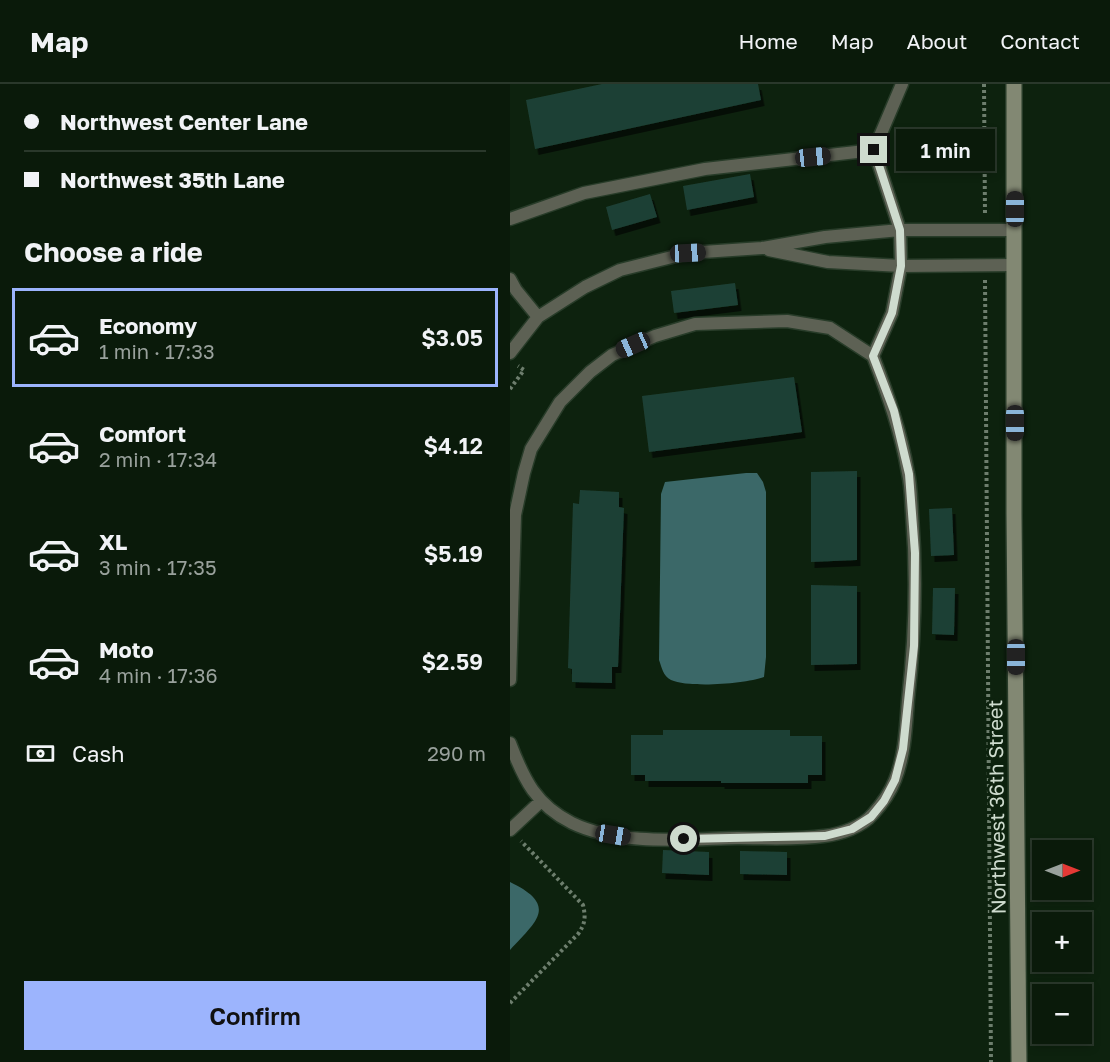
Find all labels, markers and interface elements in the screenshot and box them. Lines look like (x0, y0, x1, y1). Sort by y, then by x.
text: Map (30, 25, 88, 58)
text: Home (738, 28, 798, 54)
text: Map (831, 28, 874, 54)
text: About (907, 28, 967, 54)
text: Contact (1000, 28, 1080, 54)
text: Northwest Center Lane (60, 108, 308, 135)
callout: 1 min (895, 129, 994, 171)
route end (860, 136, 887, 163)
text: 1 min (920, 138, 971, 162)
car (794, 146, 832, 168)
text: Northwest 35th Lane (60, 166, 285, 193)
car (1006, 191, 1024, 227)
text: Choose a ride (24, 236, 203, 268)
car (670, 243, 706, 263)
icon: car (27, 311, 81, 365)
text: Economy (99, 312, 197, 339)
text: $3.05 (421, 324, 483, 351)
car (613, 329, 653, 361)
text: 1 min · 17:33 (99, 339, 215, 363)
car (1006, 405, 1024, 441)
icon: car (27, 419, 81, 473)
text: Comfort (99, 420, 186, 447)
text: $4.12 (424, 432, 483, 459)
text: 2 min · 17:34 (99, 447, 217, 471)
icon: car (27, 527, 81, 581)
text: XL (99, 528, 127, 555)
text: $5.19 (424, 540, 483, 567)
text: 3 min · 17:35 (99, 555, 217, 579)
icon: car (27, 635, 81, 689)
text: Moto (99, 636, 154, 663)
car (1007, 639, 1025, 675)
text: $2.59 (422, 648, 483, 675)
text: 4 min · 17:36 (99, 663, 218, 687)
street label: Northwest 36th Street (982, 699, 1010, 915)
icon: cash (24, 737, 57, 770)
text: Cash (72, 740, 125, 767)
text: 290 m (427, 741, 486, 765)
car (594, 823, 632, 847)
route start (670, 825, 697, 852)
north arrow (1032, 840, 1092, 900)
map controls (1032, 840, 1092, 1044)
button: + (1032, 912, 1092, 972)
button: Confirm (24, 981, 486, 1050)
button: − (1032, 984, 1092, 1044)

